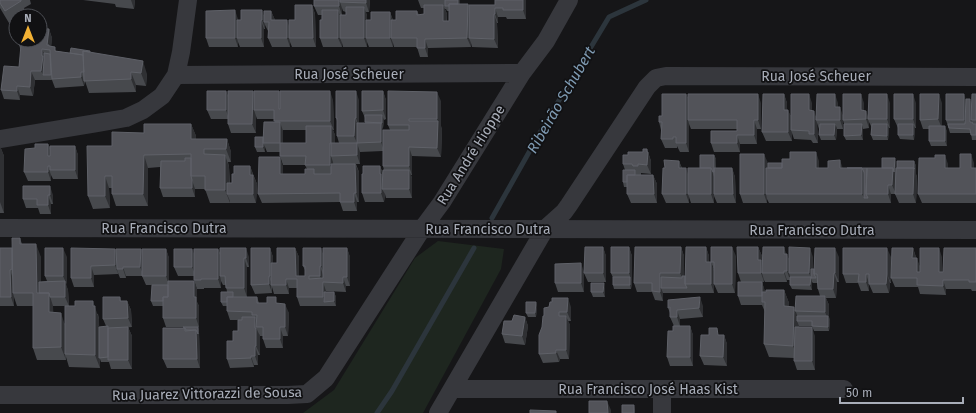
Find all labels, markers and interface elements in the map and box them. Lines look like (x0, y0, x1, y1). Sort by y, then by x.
north arrow (8, 8, 48, 48)
text: N (24, 12, 32, 25)
water label: Ribeirão Schubert (523, 43, 599, 157)
street label: Rua José Scheuer (294, 66, 404, 83)
street label: Rua José Scheuer (761, 68, 871, 85)
street label: Rua André Hioppe (433, 102, 509, 208)
street label: Rua Francisco Dutra (101, 220, 227, 237)
street label: Rua Francisco Dutra (425, 221, 551, 238)
street label: Rua Francisco Dutra (749, 222, 875, 239)
scale bar (840, 379, 963, 405)
street label: Rua Francisco José Haas Kist (558, 381, 739, 398)
street label: Rua Juarez Vittorazzi de Sousa (112, 384, 302, 404)
text: 50 m (846, 386, 872, 400)

